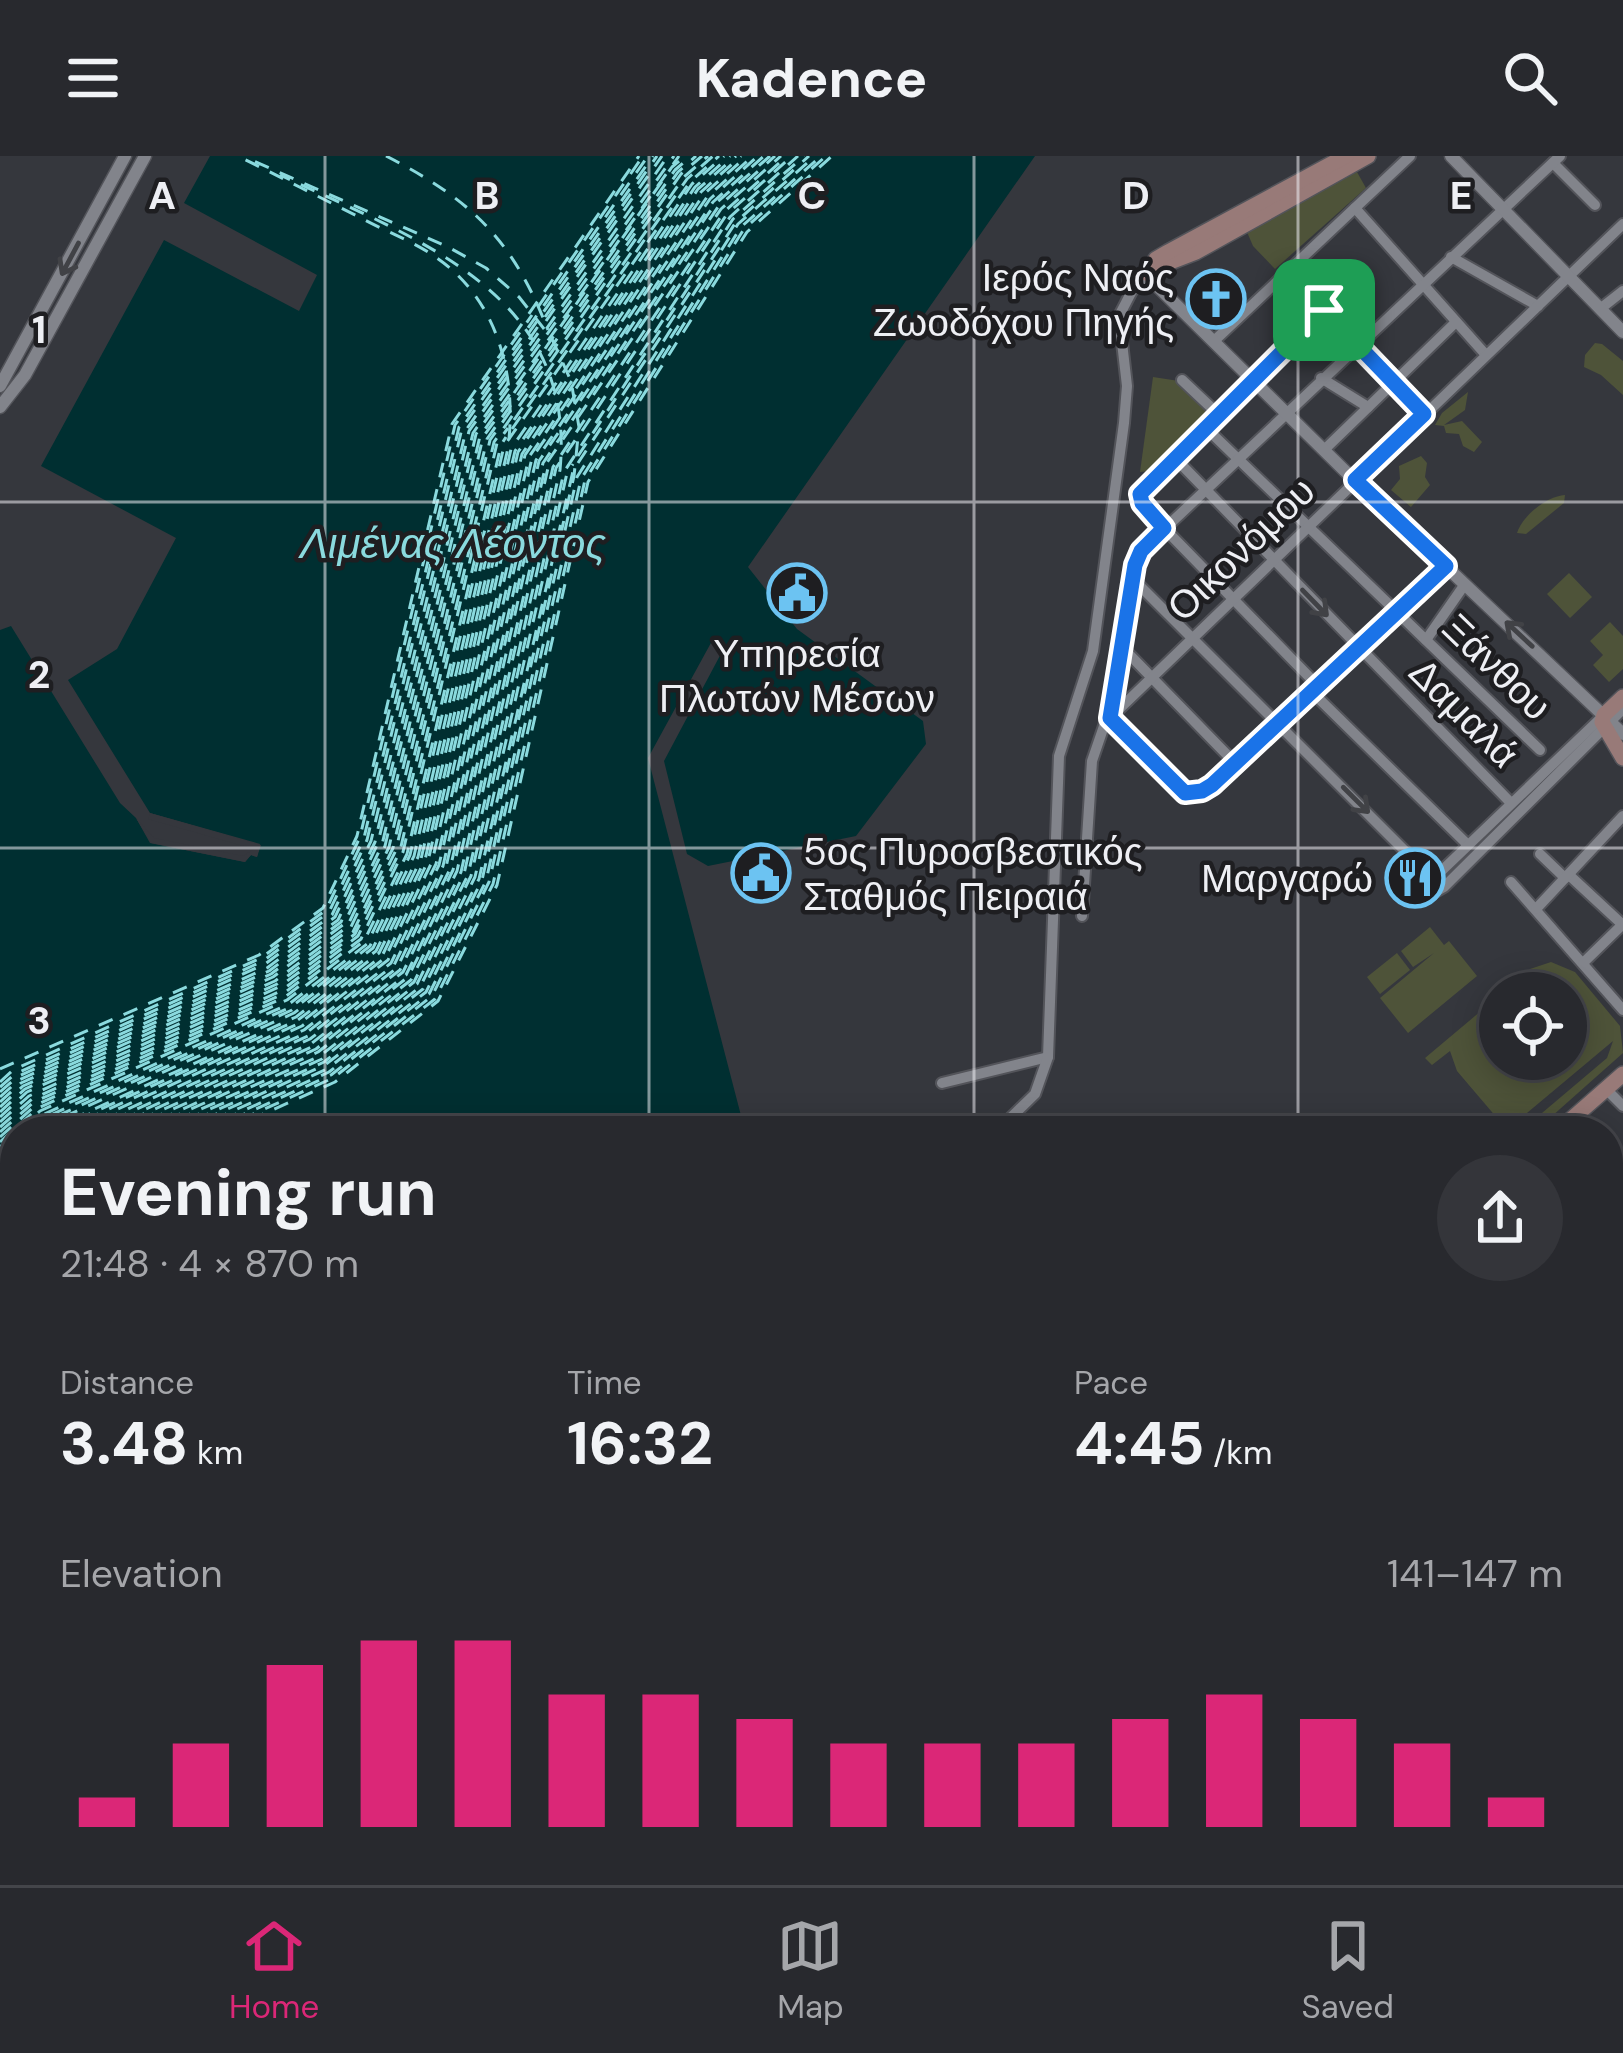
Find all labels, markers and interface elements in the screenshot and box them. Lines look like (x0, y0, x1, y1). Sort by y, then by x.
text: Kadence (696, 43, 927, 114)
icon: menu (60, 45, 126, 111)
icon: search (1497, 45, 1563, 111)
text: A (148, 170, 176, 221)
text: B (475, 170, 499, 221)
text: C (798, 170, 826, 221)
text: D (1122, 170, 1150, 221)
text: E (1450, 170, 1472, 221)
one-way arrow (58, 241, 81, 276)
place label: Ιερός Ναός Ζωοδόχου Πηγής (873, 252, 1174, 348)
pin (1273, 259, 1375, 361)
church icon: Ιερός Ναός Ζωοδόχου Πηγής (1185, 268, 1247, 330)
icon: arrive (1291, 277, 1357, 343)
text: 1 (32, 304, 46, 355)
street label: Οικονόμου (1156, 466, 1326, 632)
water label: Λιμένας Λέοντος (298, 516, 606, 571)
public building icon: Υπηρεσία Πλωτών Μέσων (766, 562, 828, 624)
one-way arrow (1300, 588, 1328, 617)
street label: Ξάνθου (1432, 603, 1562, 731)
one-way arrow (1505, 621, 1534, 649)
place label: Υπηρεσία Πλωτών Μέσων (659, 628, 935, 724)
street label: Δαμαλά (1398, 647, 1530, 779)
text: 2 (28, 649, 50, 700)
one-way arrow (1341, 785, 1371, 815)
place label: 5ος Πυροσβεστικός Σταθμός Πειραιά (803, 826, 1143, 922)
public building icon: 5ος Πυροσβεστικός Σταθμός Πειραιά (730, 842, 792, 904)
restaurant icon: Μαργαρώ (1384, 847, 1446, 909)
place label: Μαργαρώ (1201, 853, 1373, 904)
map controls (1479, 972, 1587, 1080)
button: locate (1479, 972, 1587, 1080)
text: 3 (27, 995, 51, 1046)
text: Evening run (60, 1150, 437, 1235)
button: share (1437, 1155, 1563, 1281)
text: 21:48 · 4 × 870 m (60, 1238, 359, 1289)
text: Distance (60, 1361, 194, 1404)
text: Time (567, 1361, 642, 1404)
text: Pace (1074, 1361, 1148, 1404)
text: 3.48 (60, 1404, 188, 1483)
text: 16:32 (567, 1404, 713, 1483)
text: 4:45 (1074, 1404, 1205, 1483)
text: km (188, 1431, 243, 1474)
text: /km (1205, 1431, 1272, 1474)
text: Elevation (60, 1548, 223, 1599)
text: 141–147 m (1387, 1548, 1563, 1599)
tab: Home (229, 1913, 319, 2028)
tab: Map (777, 1913, 844, 2028)
tab: Saved (1302, 1913, 1394, 2028)

